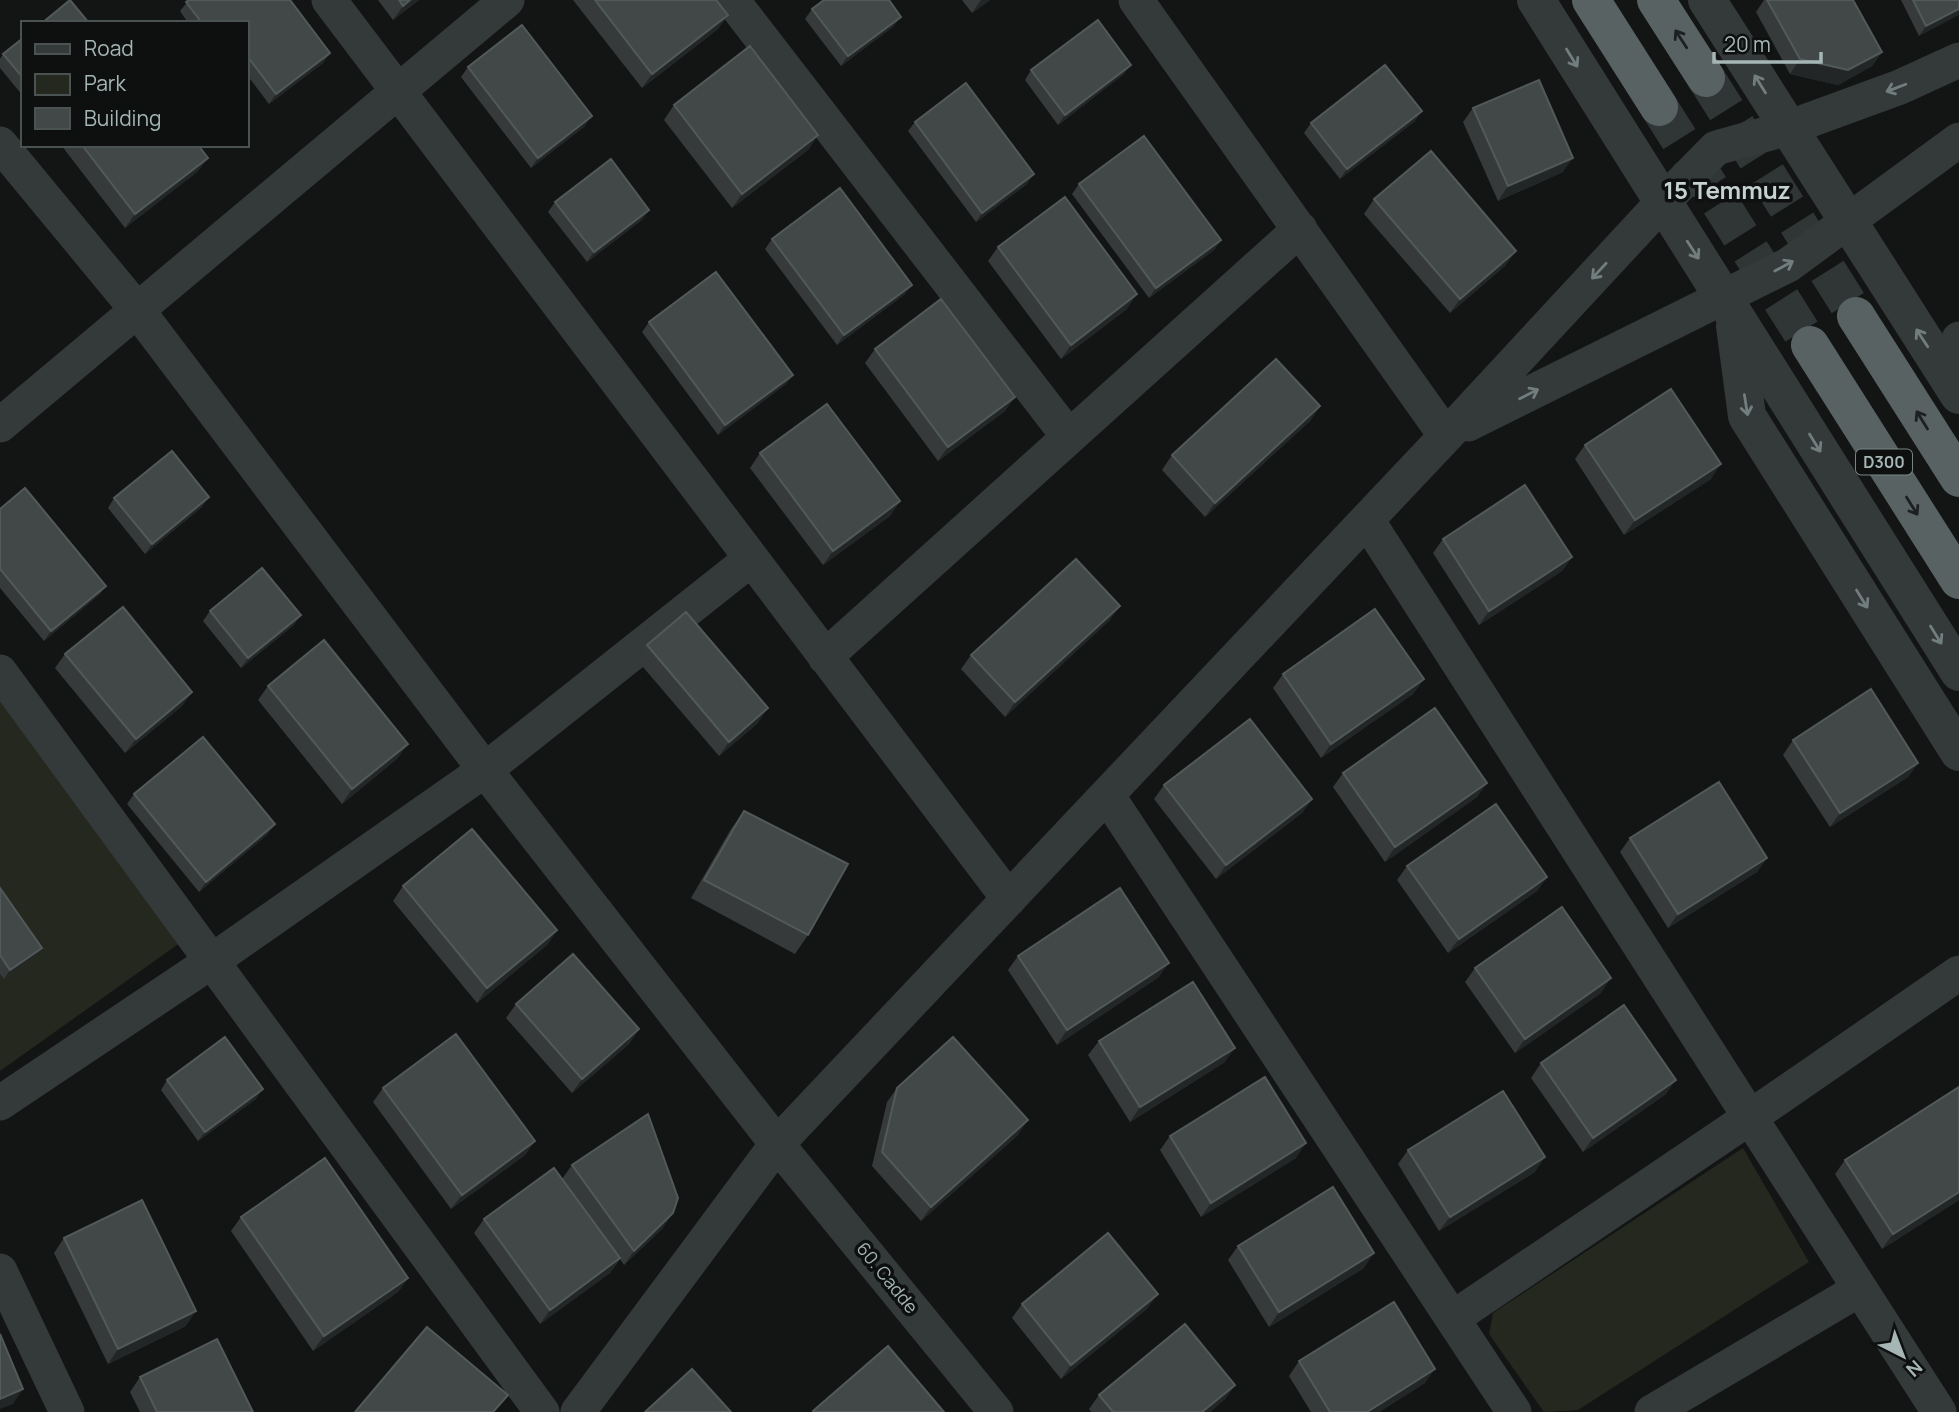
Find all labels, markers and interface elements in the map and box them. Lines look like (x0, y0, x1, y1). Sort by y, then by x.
legend (21, 21, 248, 147)
scale bar (1714, 21, 1821, 65)
one-way arrow (1674, 30, 1688, 49)
text: 20 m (1724, 30, 1771, 58)
text: Road (84, 34, 134, 62)
one-way arrow (1565, 48, 1580, 67)
text: Park (84, 69, 126, 97)
one-way arrow (1753, 75, 1767, 95)
one-way arrow (1886, 82, 1908, 95)
text: Building (84, 104, 161, 132)
district label: 15 Temmuz (1663, 173, 1791, 206)
one-way arrow (1687, 240, 1701, 260)
one-way arrow (1773, 259, 1794, 272)
one-way arrow (1591, 262, 1608, 279)
one-way arrow (1915, 329, 1930, 348)
one-way arrow (1518, 386, 1539, 400)
one-way arrow (1740, 393, 1753, 416)
one-way arrow (1915, 411, 1930, 430)
one-way arrow (1808, 432, 1822, 452)
road number: D300 (1856, 449, 1912, 475)
one-way arrow (1904, 496, 1919, 515)
one-way arrow (1855, 589, 1870, 608)
one-way arrow (1930, 625, 1944, 645)
street label: 60. Cadde (852, 1237, 924, 1318)
north arrow (1868, 1321, 1938, 1391)
text: N (1901, 1354, 1928, 1383)

